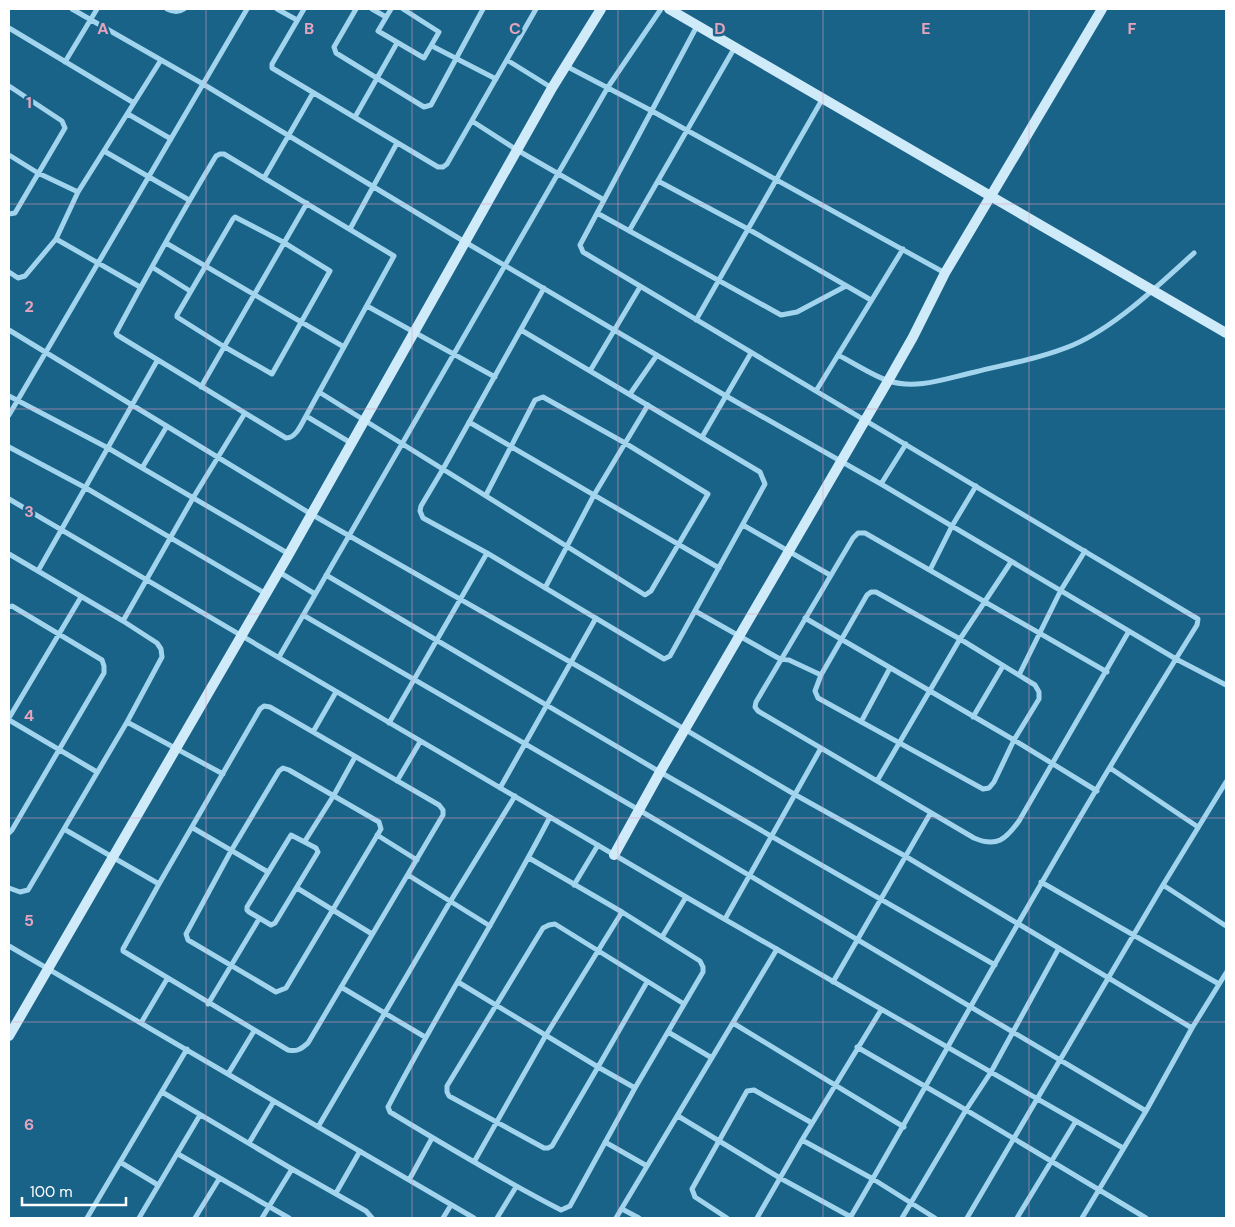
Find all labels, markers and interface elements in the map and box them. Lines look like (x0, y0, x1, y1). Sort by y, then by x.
text: A (97, 18, 109, 39)
text: B (304, 18, 314, 39)
text: C (509, 18, 521, 39)
text: D (714, 18, 726, 39)
text: E (921, 18, 931, 39)
text: F (1128, 18, 1137, 39)
text: 1 (26, 92, 32, 113)
text: 2 (24, 296, 34, 317)
text: 3 (24, 501, 34, 522)
text: 4 (24, 705, 34, 726)
text: 5 (24, 910, 34, 931)
text: 6 (24, 1114, 34, 1135)
scale bar (22, 1174, 126, 1206)
text: 100 m (30, 1182, 73, 1202)

